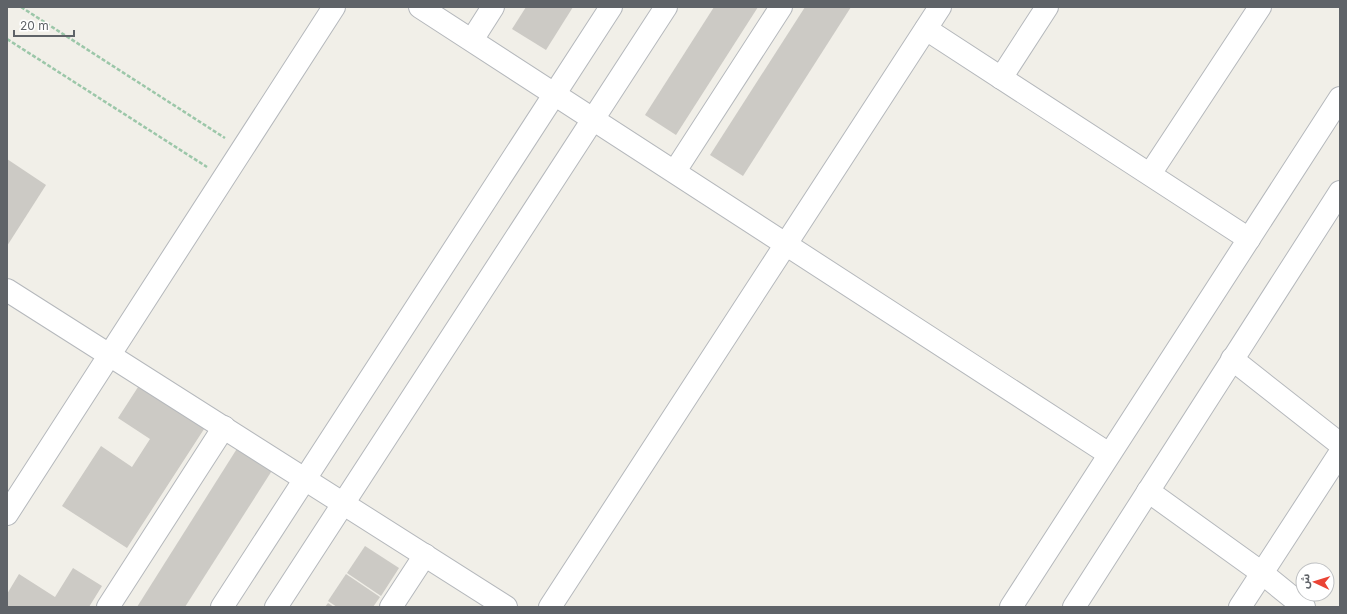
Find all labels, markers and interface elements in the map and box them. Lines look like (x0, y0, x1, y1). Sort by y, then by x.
scale bar (14, 12, 74, 38)
text: 20 m (20, 18, 49, 33)
north arrow (1295, 562, 1335, 602)
text: ش (1298, 573, 1313, 589)

